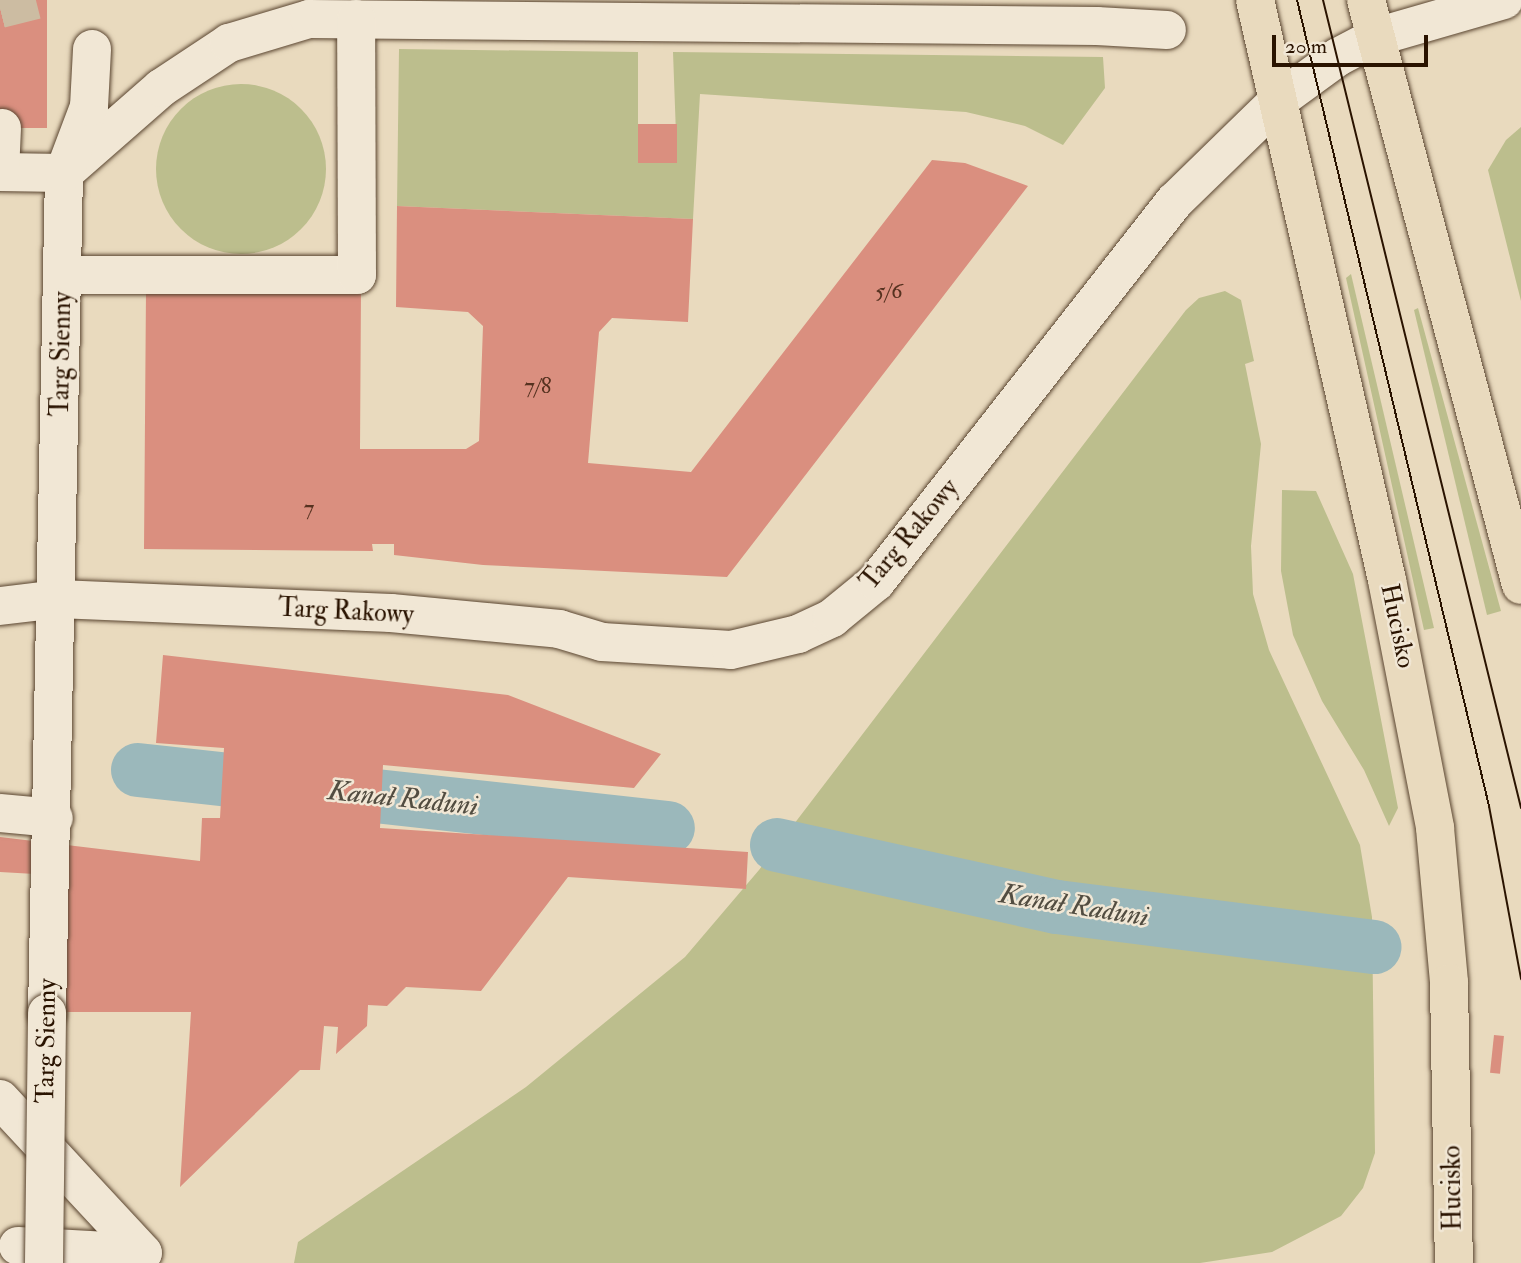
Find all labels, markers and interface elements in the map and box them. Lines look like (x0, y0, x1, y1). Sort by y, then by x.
scale bar (1276, 21, 1432, 65)
text: 20 m (1285, 33, 1327, 60)
house number: 5/6 (875, 277, 903, 305)
street label: Targ Sienny (45, 291, 79, 417)
house number: 7/8 (524, 372, 552, 400)
street label: Targ Rakowy (854, 473, 966, 597)
house number: 7 (304, 494, 314, 522)
street label: Hucisko (1373, 581, 1421, 671)
street label: Targ Rakowy (277, 593, 415, 631)
water label: Kanał Raduni (326, 774, 480, 824)
water label: Kanał Raduni (997, 878, 1151, 934)
street label: Targ Sienny (30, 978, 64, 1104)
street label: Hucisko (1437, 1145, 1469, 1231)

